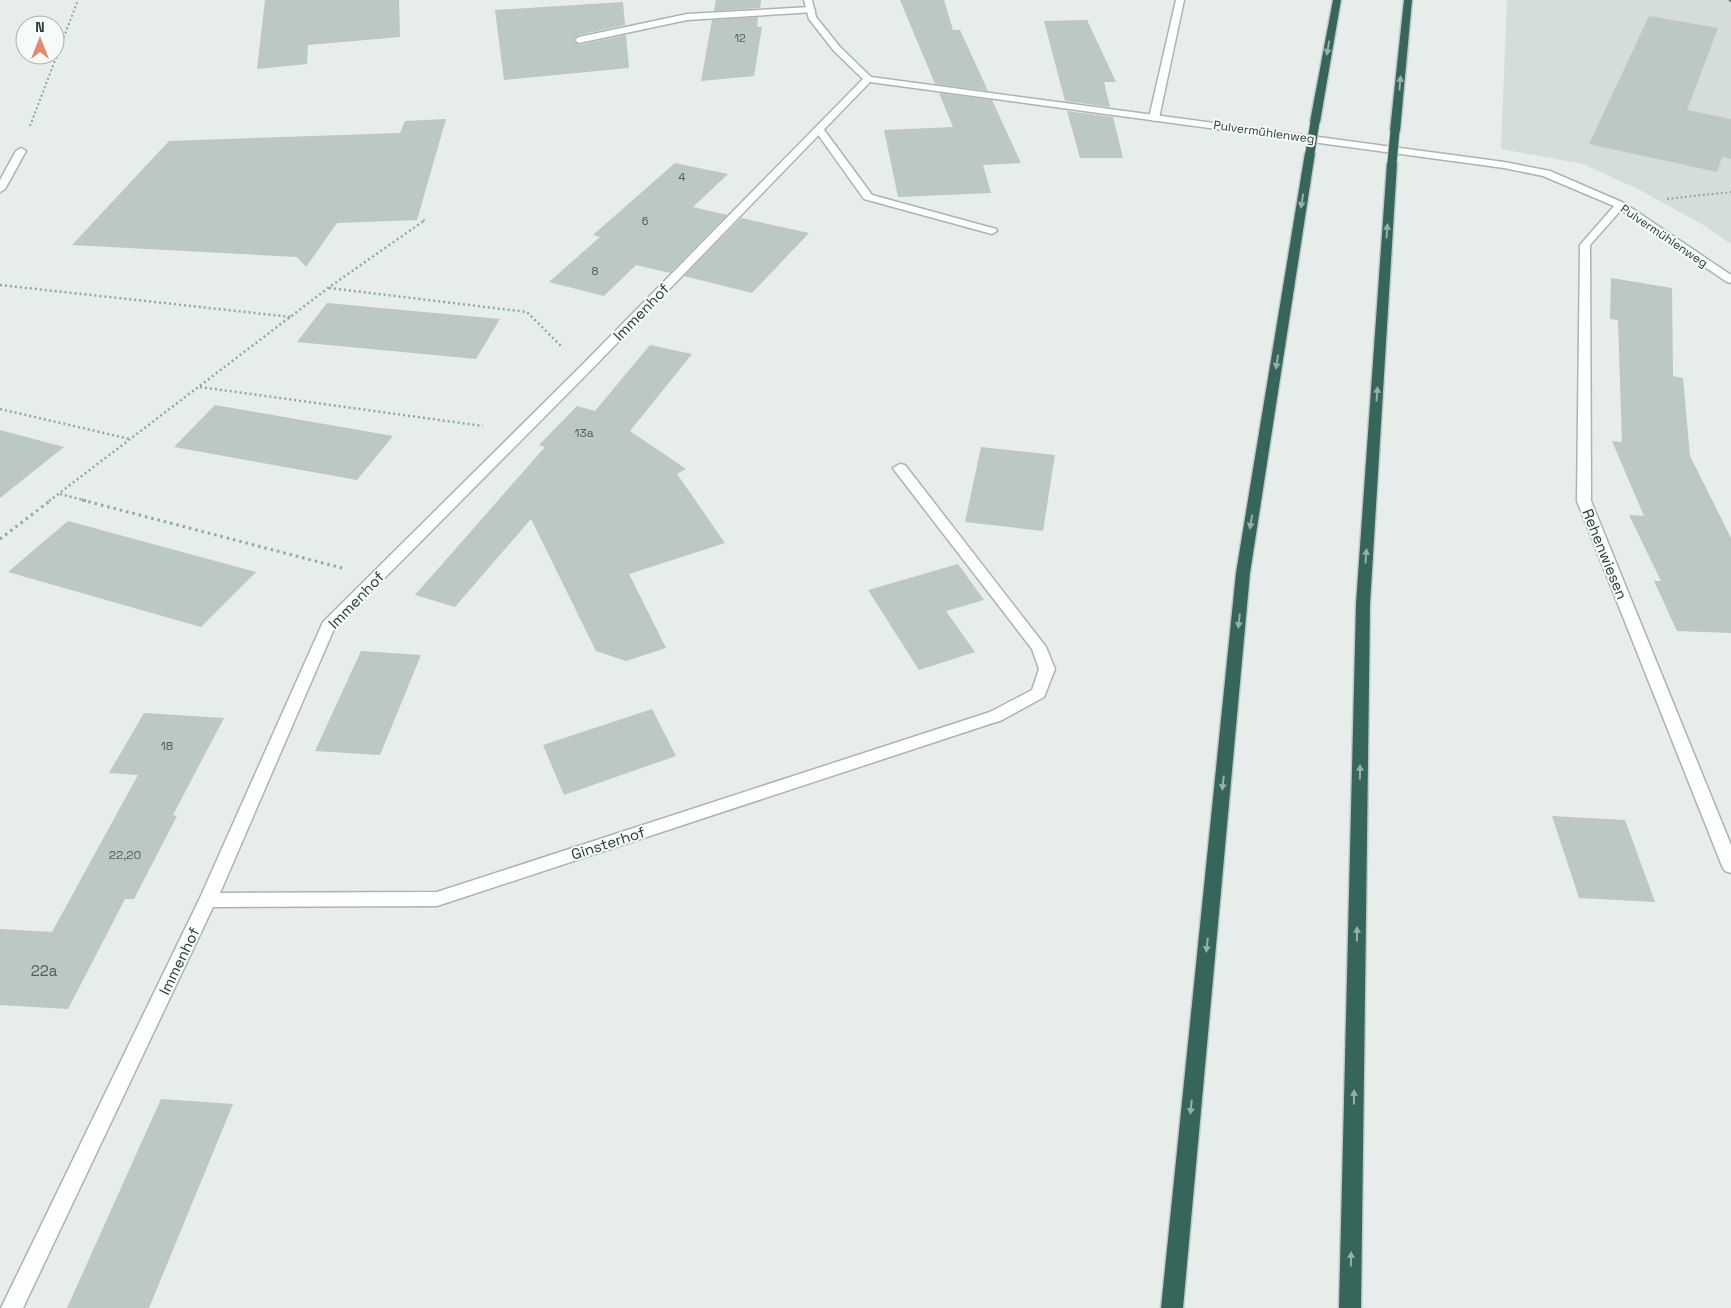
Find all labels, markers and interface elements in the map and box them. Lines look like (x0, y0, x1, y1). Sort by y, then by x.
north arrow (15, 15, 65, 65)
text: N (35, 18, 45, 36)
house number: 12 (734, 31, 746, 45)
one-way arrow (1324, 40, 1332, 56)
one-way arrow (1396, 74, 1404, 90)
street label: Pulvermühlenweg (1212, 117, 1316, 147)
house number: 4 (679, 170, 686, 184)
one-way arrow (1298, 194, 1306, 210)
street label: Pulvermühlenweg (1617, 201, 1711, 271)
house number: 6 (642, 214, 649, 228)
one-way arrow (1384, 223, 1392, 239)
house number: 8 (592, 264, 599, 278)
street label: Immenhof (609, 279, 673, 345)
one-way arrow (1272, 354, 1280, 370)
one-way arrow (1373, 385, 1381, 401)
house number: 13a (574, 425, 594, 441)
street label: Rehenwiesen (1578, 506, 1632, 602)
one-way arrow (1247, 515, 1255, 531)
one-way arrow (1362, 547, 1370, 563)
street label: Immenhof (324, 567, 388, 633)
one-way arrow (1234, 614, 1242, 630)
house number: 18 (161, 738, 173, 754)
one-way arrow (1356, 764, 1364, 780)
one-way arrow (1219, 775, 1227, 791)
street label: Ginsterhof (569, 822, 648, 864)
house number: 22,20 (109, 847, 141, 863)
street label: Immenhof (155, 924, 204, 998)
one-way arrow (1353, 926, 1361, 942)
one-way arrow (1203, 937, 1211, 953)
house number: 22a (31, 961, 58, 980)
one-way arrow (1350, 1089, 1358, 1105)
one-way arrow (1187, 1099, 1195, 1115)
one-way arrow (1347, 1251, 1355, 1267)

